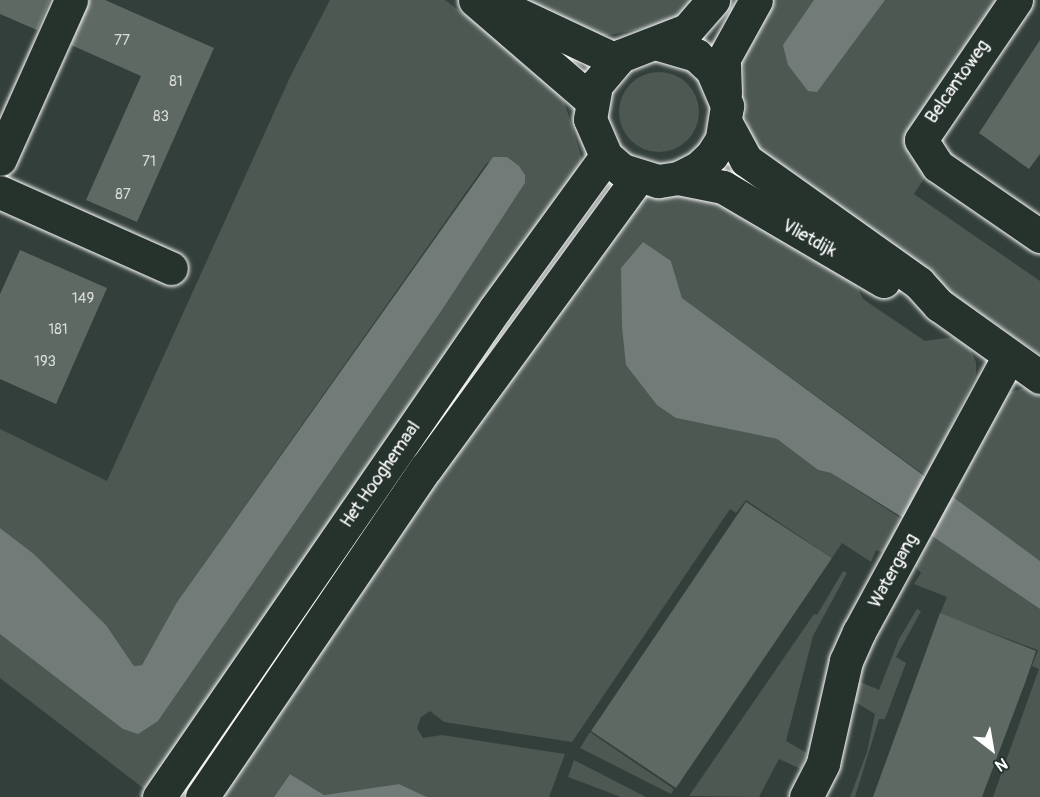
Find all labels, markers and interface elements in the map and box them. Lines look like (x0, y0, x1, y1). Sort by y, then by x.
house number: 77 (114, 32, 130, 50)
street label: Belcantoweg (921, 36, 995, 128)
house number: 81 (169, 73, 183, 91)
house number: 83 (153, 108, 169, 126)
house number: 71 (142, 153, 156, 171)
house number: 87 (115, 186, 131, 204)
street label: Vlietdijk (778, 215, 840, 263)
house number: 149 (72, 290, 94, 308)
house number: 181 (48, 321, 68, 339)
house number: 193 (34, 353, 56, 371)
street label: Het Hooghemaal (336, 418, 426, 532)
street label: Watergang (865, 530, 923, 612)
north arrow (962, 719, 1022, 779)
text: N (991, 753, 1011, 776)

